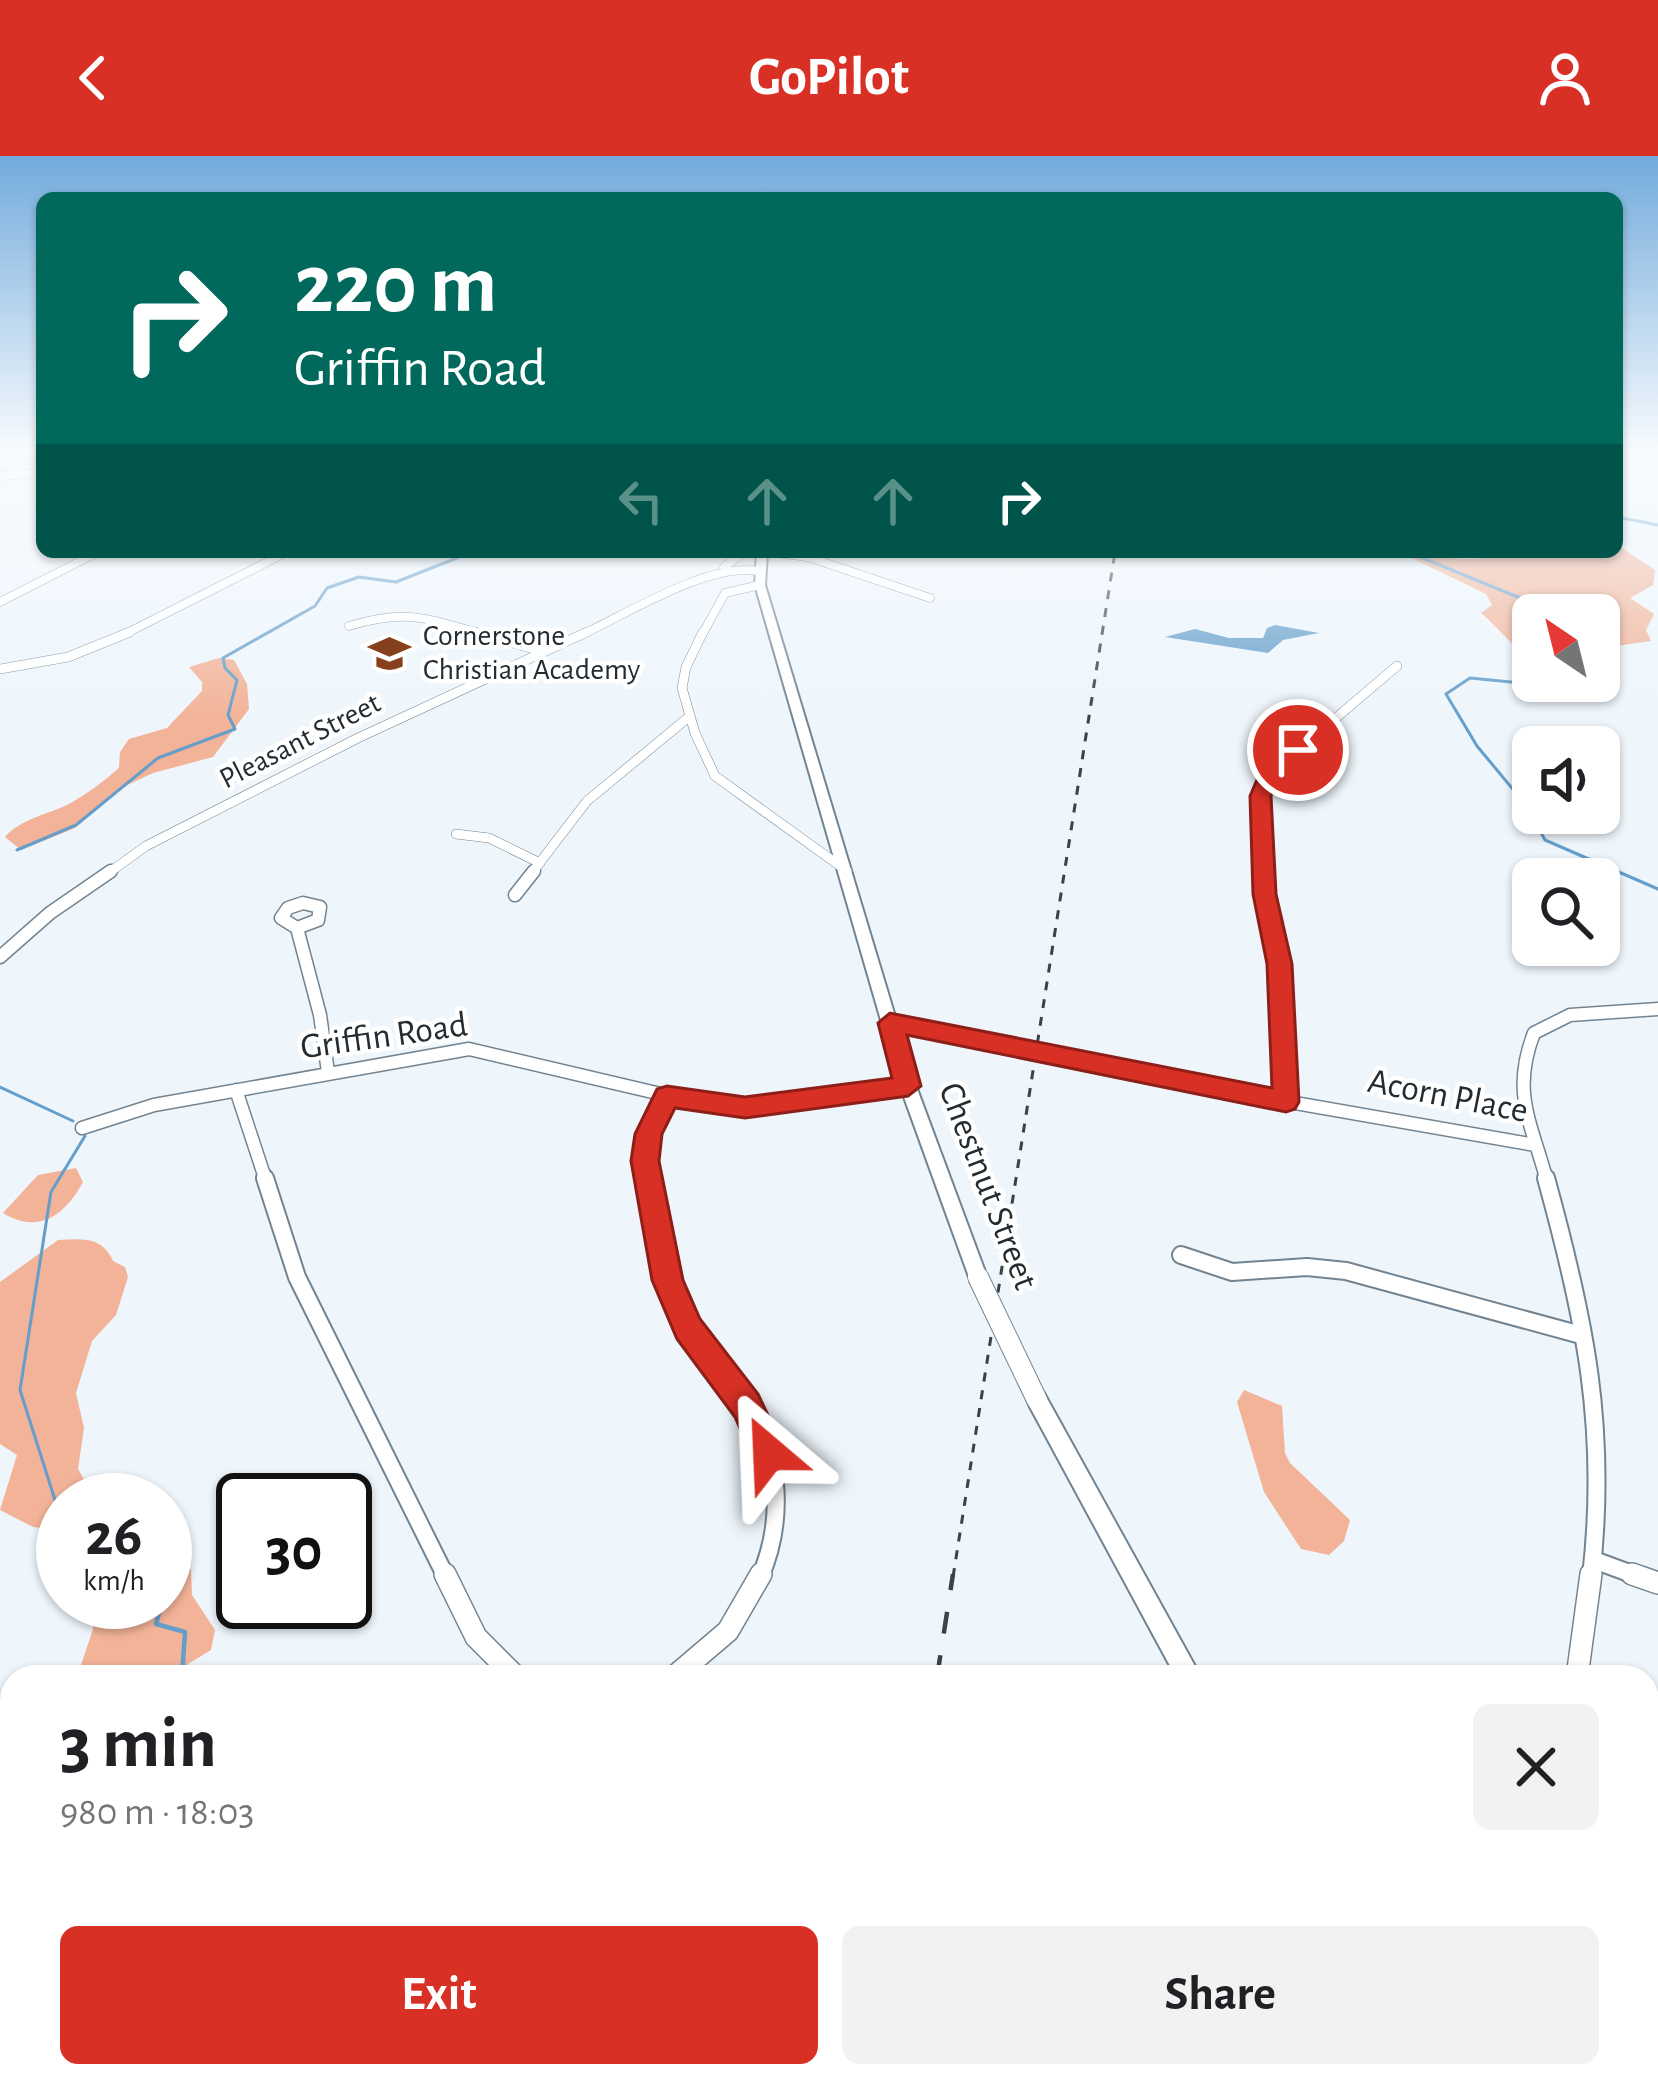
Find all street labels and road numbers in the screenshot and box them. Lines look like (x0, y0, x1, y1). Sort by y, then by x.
street label: Pleasant Street (215, 687, 386, 794)
street label: Griffin Road (298, 1006, 470, 1066)
street label: Acorn Place (1365, 1063, 1531, 1129)
street label: Chestnut Street (932, 1078, 1044, 1295)

